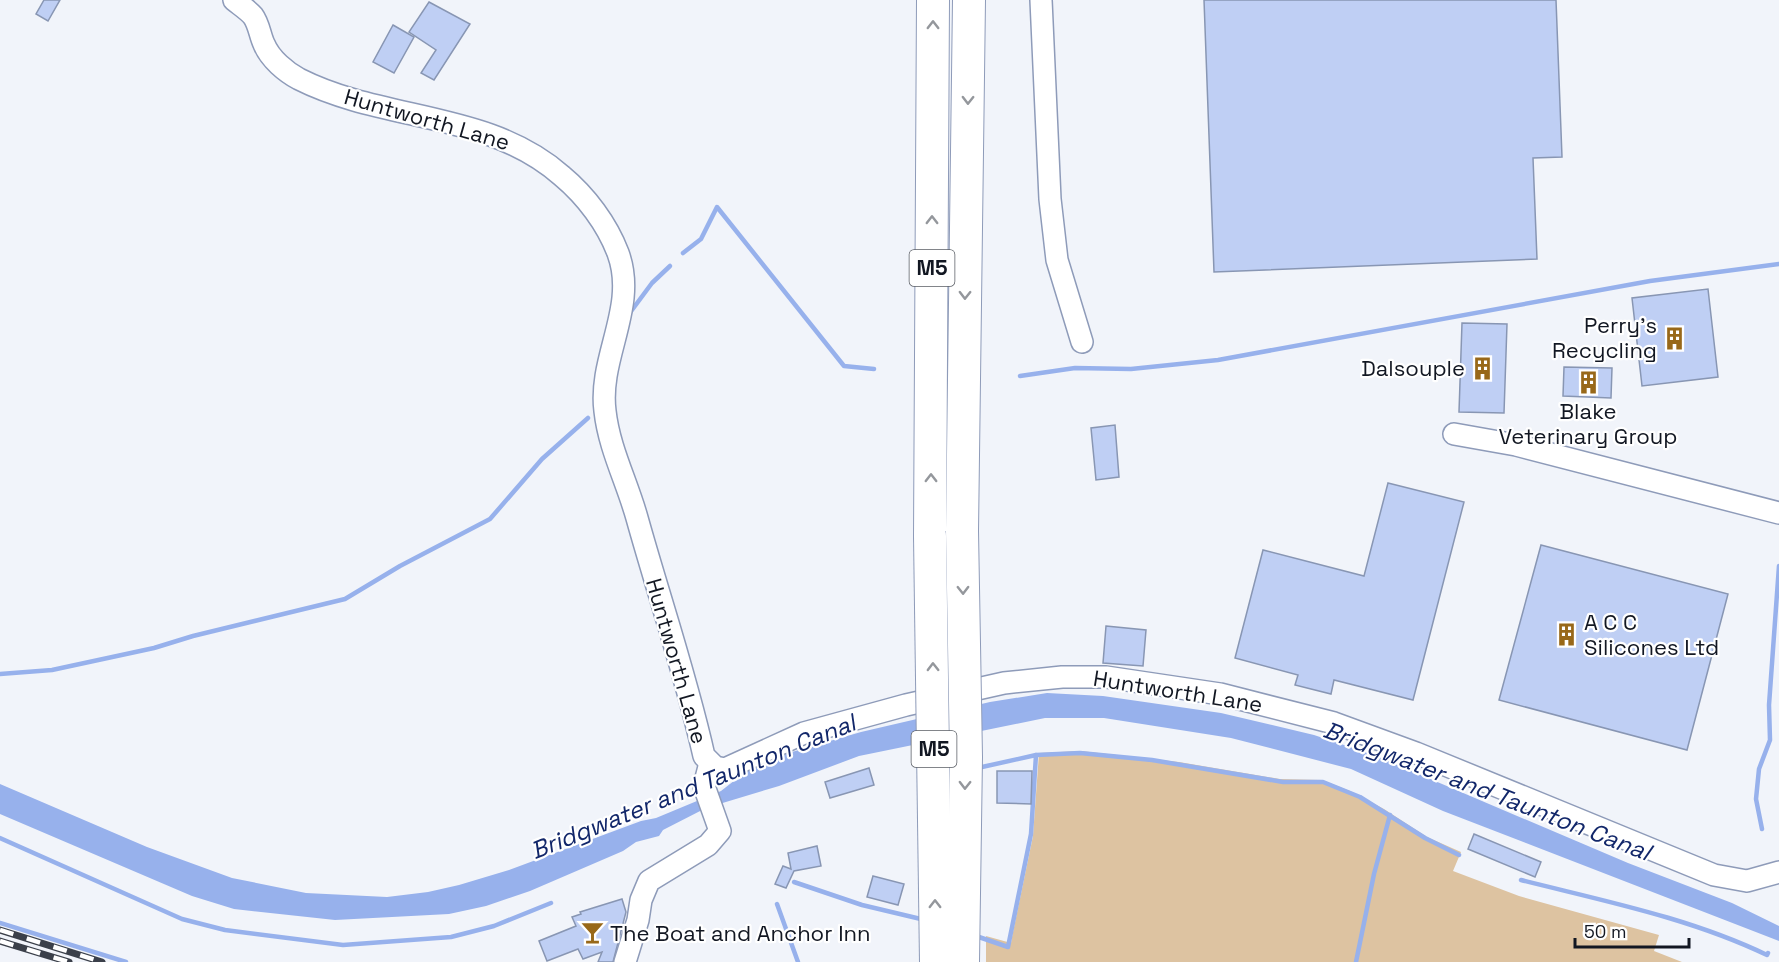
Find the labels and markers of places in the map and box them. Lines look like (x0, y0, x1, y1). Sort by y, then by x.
place label: Perry's Recycling (1552, 311, 1657, 364)
building icon: Perry's Recycling (1662, 325, 1688, 351)
place label: Dalsouple (1361, 354, 1465, 382)
building icon: Dalsouple (1470, 355, 1496, 381)
building icon: Blake Veterinary Group (1575, 369, 1601, 395)
place label: Blake Veterinary Group (1498, 397, 1678, 450)
place label: A C C Silicones Ltd (1584, 608, 1719, 661)
building icon: A C C Silicones Ltd (1553, 622, 1579, 648)
place label: The Boat and Anchor Inn (610, 919, 871, 947)
bar icon: The Boat and Anchor Inn (579, 920, 605, 946)

